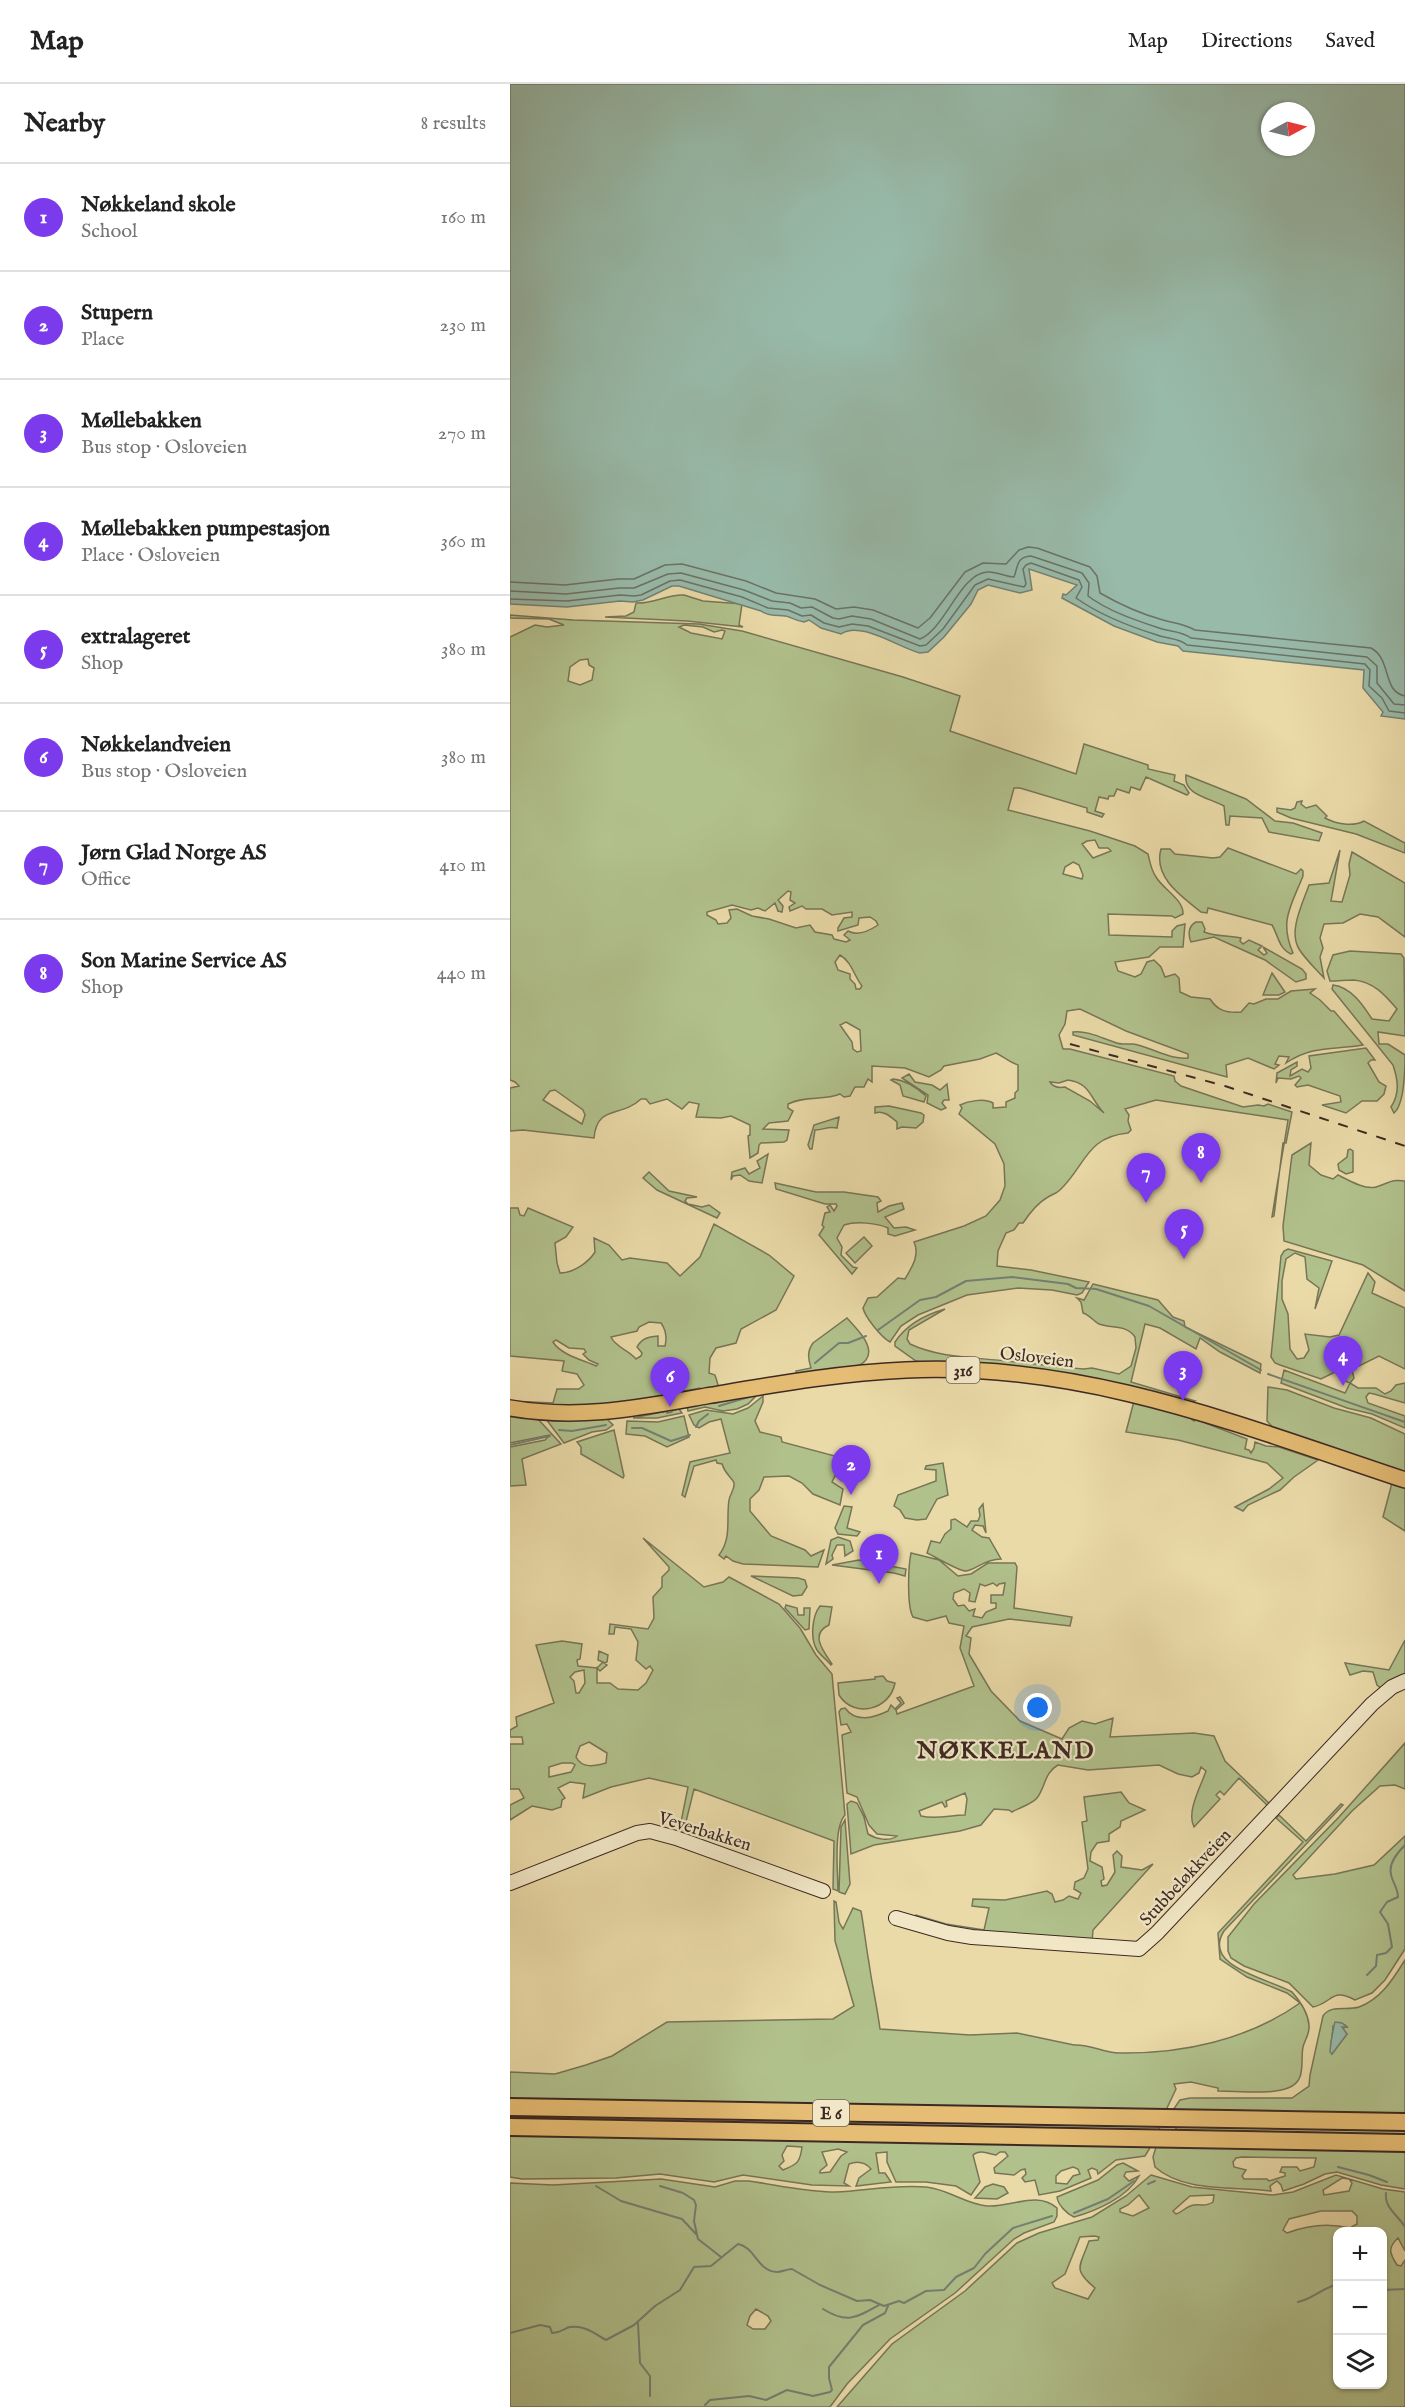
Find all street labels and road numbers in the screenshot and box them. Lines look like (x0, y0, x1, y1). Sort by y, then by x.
street label: Osloveien (999, 1343, 1076, 1374)
road number: 316 (946, 1357, 980, 1383)
street label: Veverbakken (654, 1807, 754, 1858)
street label: Stubbeløkkveien (1135, 1824, 1237, 1931)
road number: E 6 (813, 2100, 849, 2126)

